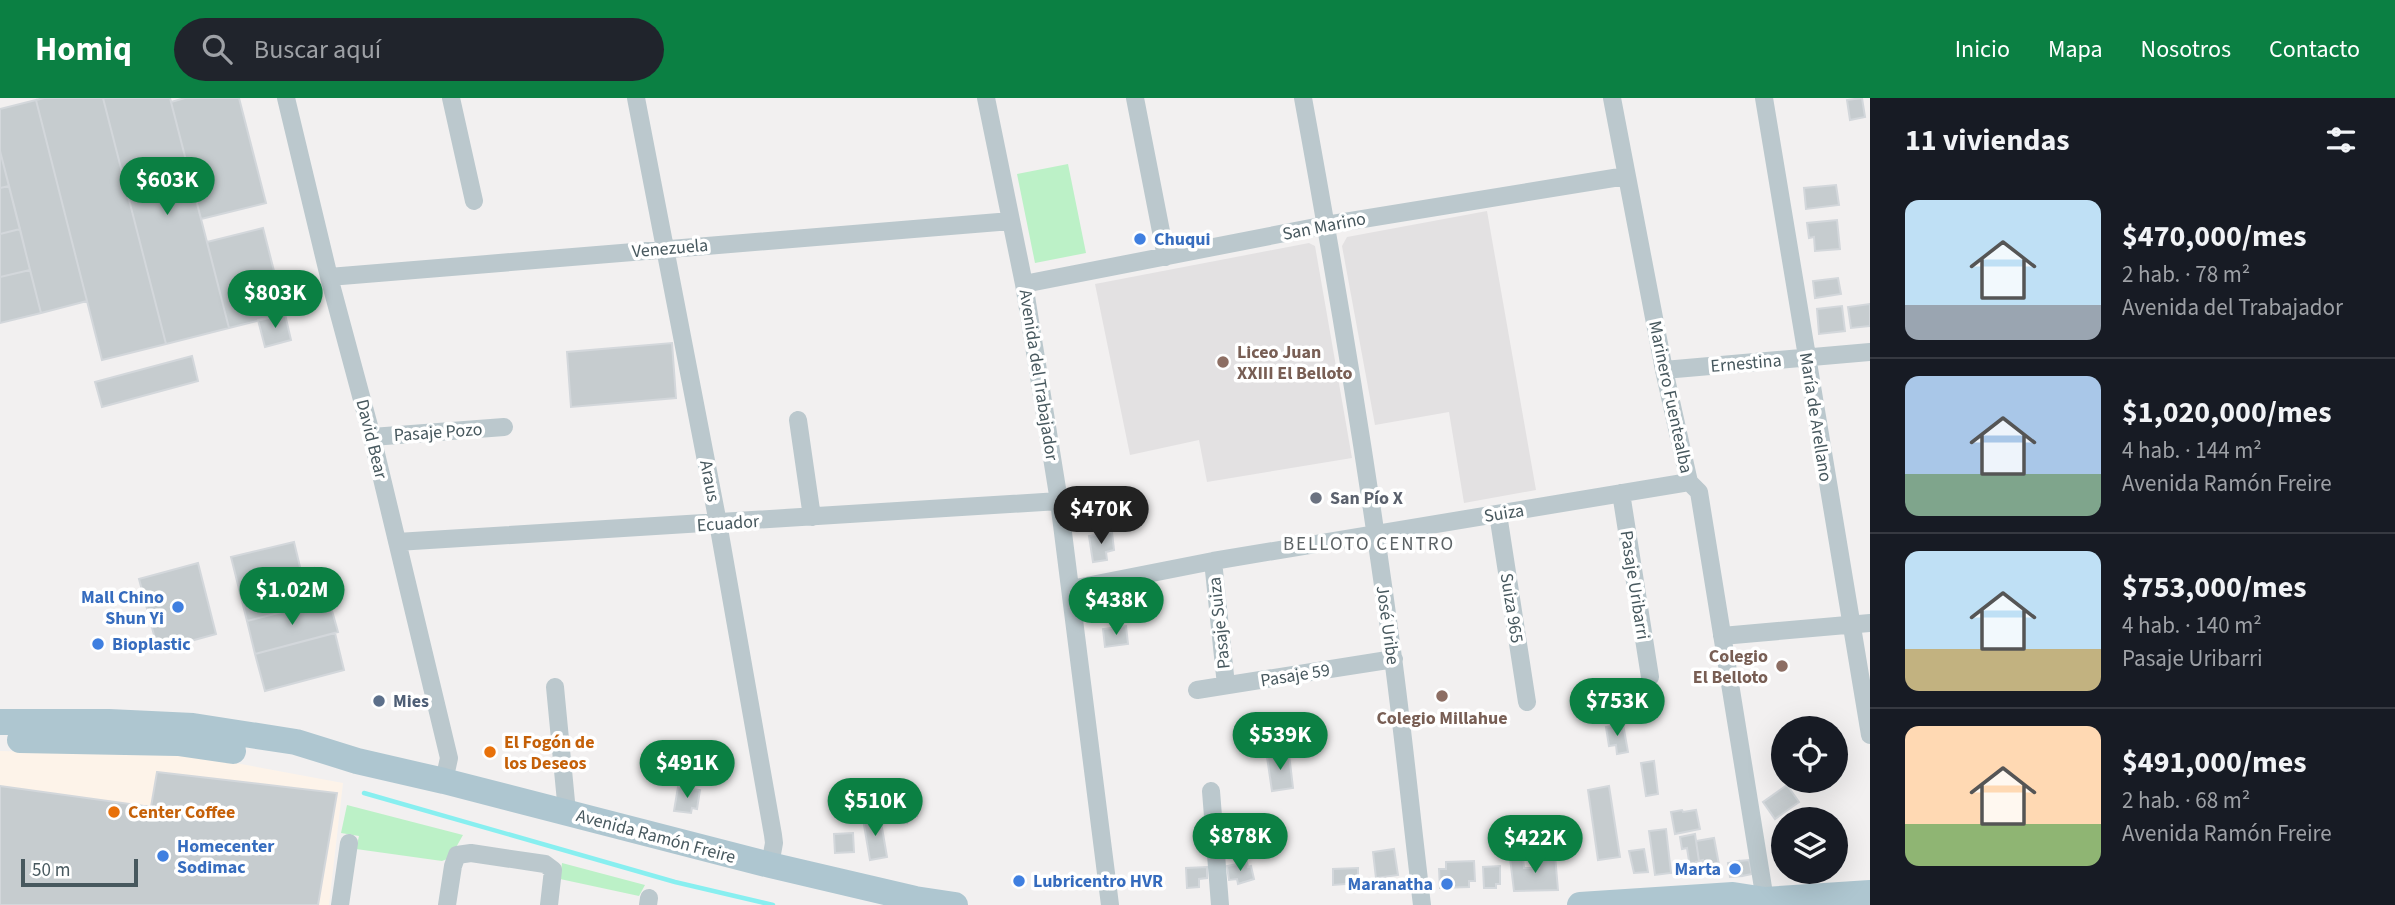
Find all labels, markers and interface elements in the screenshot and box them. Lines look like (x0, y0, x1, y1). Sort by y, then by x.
search box (174, 18, 664, 81)
text: Homiq (35, 26, 132, 73)
icon: search (198, 30, 236, 68)
text: Buscar aquí (254, 31, 381, 68)
text: Inicio (1955, 32, 2010, 67)
text: Mapa (2048, 32, 2103, 67)
text: Nosotros (2141, 32, 2231, 67)
text: Contacto (2269, 32, 2360, 67)
text: 11 viviendas (1905, 119, 2070, 162)
icon: filters (2322, 121, 2360, 159)
pin: $603K (118, 158, 216, 217)
text: $603K (136, 163, 198, 196)
street label: San Marino (1280, 206, 1368, 247)
text: $470,000/mes (2122, 215, 2307, 258)
place label: Chuqui (1154, 227, 1210, 252)
icon: home (1961, 228, 2045, 312)
marker: Chuqui (1132, 231, 1148, 247)
street label: Venezuela (631, 233, 709, 264)
text: 2 hab. · 78 m² (2122, 258, 2250, 291)
pin: $803K (226, 271, 324, 330)
text: $803K (244, 276, 306, 309)
street label: Avenida del Trabajador (1013, 288, 1064, 463)
text: Avenida del Trabajador (2122, 291, 2343, 324)
street label: Marinero Fuentealba (1642, 319, 1699, 476)
place label: Liceo Juan XXIII El Belloto (1237, 340, 1352, 386)
street label: Ernestina (1710, 348, 1783, 379)
street label: María de Arellano (1793, 351, 1838, 484)
marker: Liceo Juan XXIII El Belloto (1215, 354, 1231, 370)
text: $1,020,000/mes (2122, 391, 2331, 434)
street label: David Bear (350, 397, 394, 482)
icon: home (1961, 404, 2045, 488)
street label: Pasaje Pozo (393, 417, 483, 448)
text: 4 hab. · 144 m² (2122, 434, 2262, 467)
street label: Araus (693, 458, 726, 504)
text: Avenida Ramón Freire (2122, 467, 2332, 500)
pin: $470K (1052, 486, 1150, 546)
place label: San Pío X (1330, 486, 1404, 511)
marker: San Pío X (1308, 490, 1324, 506)
text: $470K (1070, 492, 1132, 525)
street label: Suiza (1482, 498, 1526, 529)
street label: Ecuador (696, 509, 761, 538)
street label: Pasaje Uribarri (1614, 529, 1655, 641)
district label: BELLOTO CENTRO (1283, 531, 1455, 558)
text: $753,000/mes (2122, 566, 2307, 609)
pin: $1.02M (235, 568, 349, 627)
street label: Suiza 965 (1494, 571, 1529, 645)
text: $1.02M (255, 573, 329, 606)
street label: Pasaje Suiza (1202, 576, 1237, 670)
pin: $438K (1067, 578, 1165, 637)
icon: home (1961, 579, 2045, 663)
text: $438K (1085, 583, 1147, 616)
street label: José Uribe (1370, 584, 1405, 666)
place label: Mall Chino Shun Yi (81, 585, 164, 631)
marker: Mall Chino Shun Yi (170, 599, 186, 615)
text: 4 hab. · 140 m² (2122, 609, 2262, 642)
place label: Bioplastic (112, 632, 191, 657)
marker: Bioplastic (90, 636, 106, 652)
text: Pasaje Uribarri (2122, 642, 2263, 675)
place label: Colegio El Belloto (1693, 644, 1768, 690)
street label: Pasaje 59 (1259, 658, 1332, 693)
marker: Colegio El Belloto (1774, 658, 1790, 674)
pin: $753K (1568, 678, 1666, 738)
text: $753K (1586, 684, 1648, 717)
marker: Colegio Millahue (1434, 688, 1450, 704)
place label: Mies (393, 689, 429, 714)
marker: Mies (371, 693, 387, 709)
place label: Colegio Millahue (1376, 706, 1508, 731)
pin: $539K (1231, 712, 1329, 772)
map controls (1771, 716, 1848, 884)
button: locate (1771, 716, 1848, 793)
text: $539K (1249, 718, 1311, 751)
place label: El Fogón de los Deseos (504, 730, 595, 776)
pin: $491K (638, 740, 736, 800)
text: $491,000/mes (2122, 741, 2307, 784)
marker: El Fogón de los Deseos (482, 744, 498, 760)
text: $491K (656, 746, 718, 779)
icon: home (1961, 754, 2045, 838)
pin: $510K (826, 778, 924, 838)
text: $510K (844, 784, 906, 817)
text: 2 hab. · 68 m² (2122, 784, 2250, 817)
place label: Center Coffee (128, 800, 235, 825)
street label: Avenida Ramón Freire (573, 803, 738, 870)
marker: Center Coffee (106, 804, 122, 820)
button: layers (1771, 807, 1848, 884)
pin: $878K (1191, 814, 1289, 873)
pin: $422K (1486, 816, 1584, 875)
text: Avenida Ramón Freire (2122, 817, 2332, 850)
text: $878K (1209, 819, 1271, 852)
text: $422K (1504, 821, 1566, 854)
place label: Homecenter Sodimac (177, 834, 275, 880)
marker: Homecenter Sodimac (155, 848, 171, 864)
scale bar (21, 856, 138, 888)
text: 50 m (32, 857, 70, 884)
place label: Marta (1675, 857, 1721, 882)
marker: Marta (1727, 861, 1743, 877)
place label: Lubricentro HVR (1033, 869, 1163, 894)
place label: Maranatha (1348, 872, 1433, 897)
marker: Lubricentro HVR (1011, 873, 1027, 889)
marker: Maranatha (1439, 876, 1455, 892)

